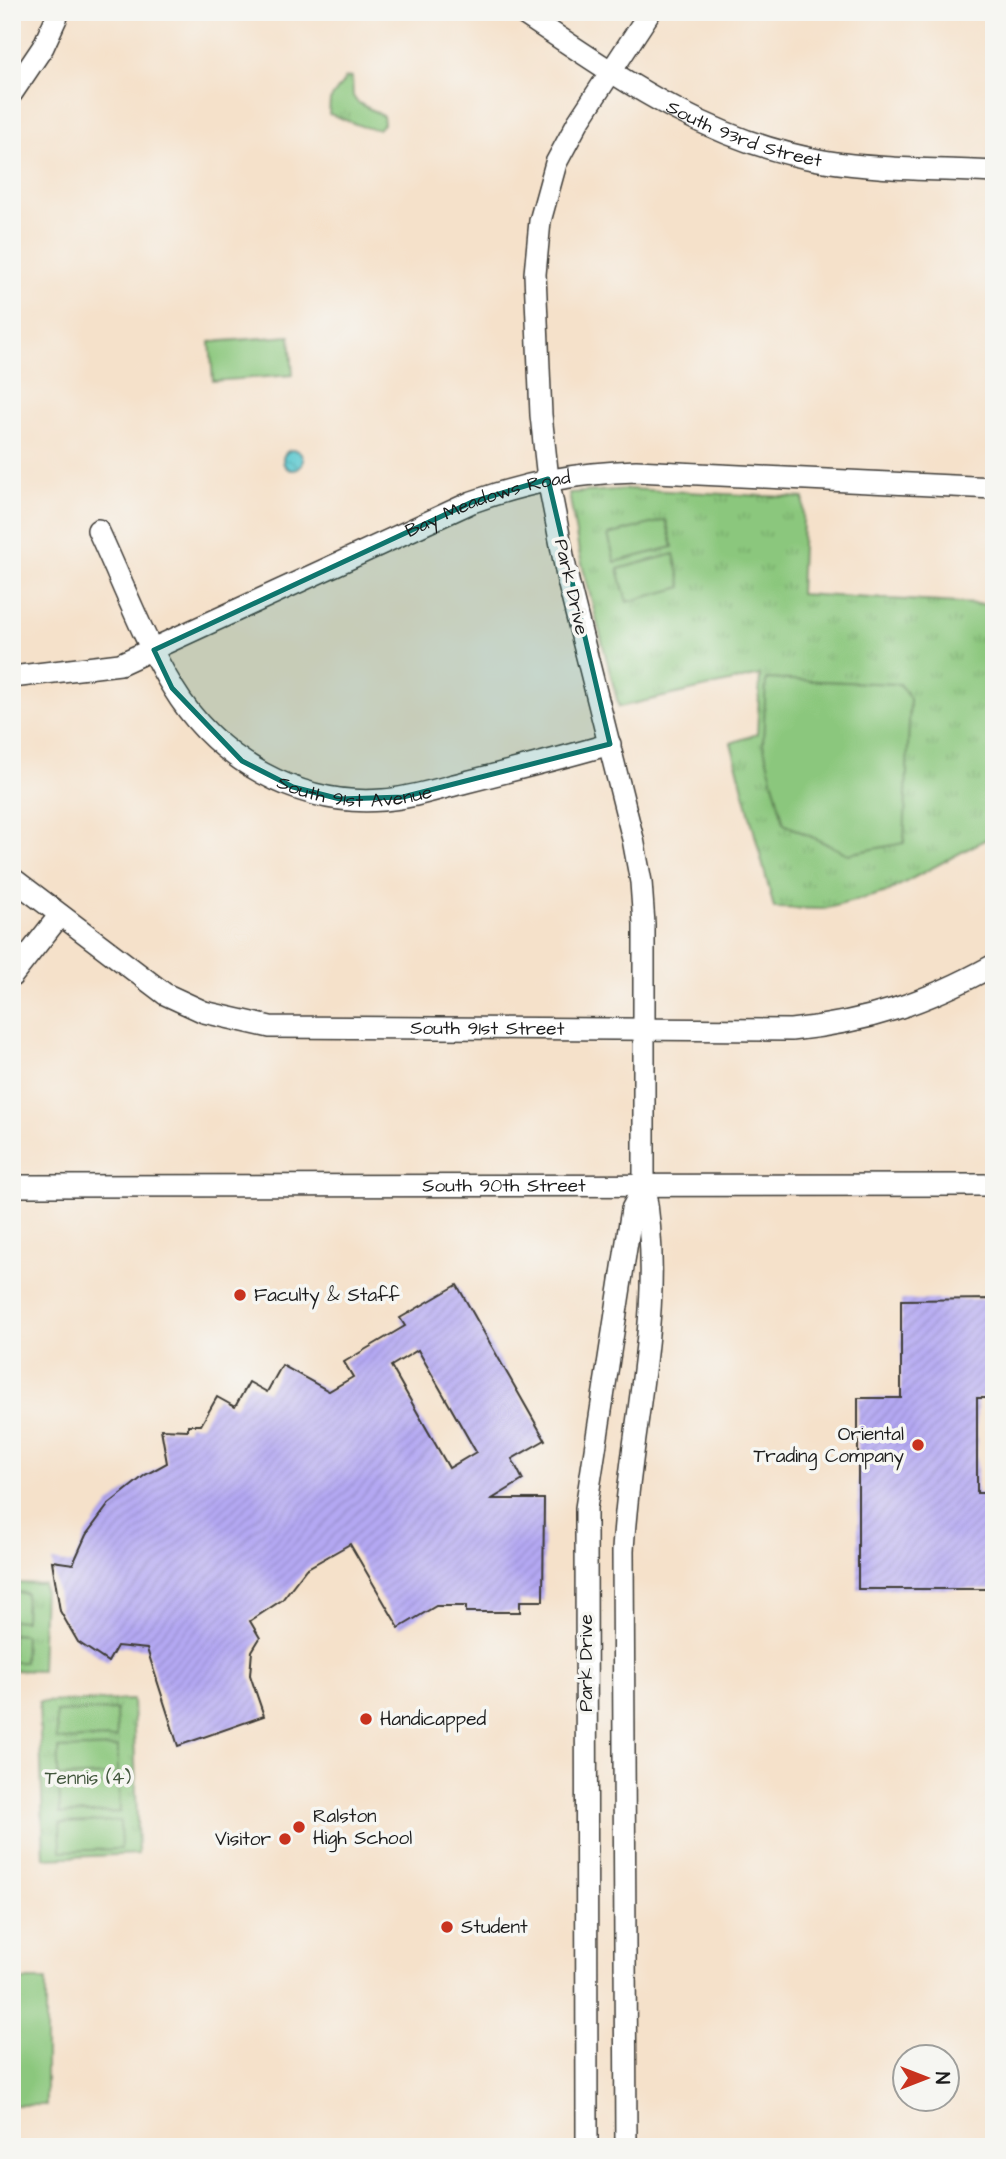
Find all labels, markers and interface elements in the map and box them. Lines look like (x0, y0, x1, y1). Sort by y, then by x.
street label: South 93rd Street (661, 93, 824, 174)
street label: Bay Meadows Road (401, 463, 573, 544)
street label: Park Drive (547, 537, 595, 637)
street label: South 91st Avenue (273, 769, 435, 814)
street label: South 91st Street (410, 1014, 565, 1042)
street label: South 90th Street (422, 1172, 586, 1199)
place label: Faculty & Staff (254, 1282, 400, 1310)
marker: Faculty & Staff (232, 1287, 248, 1303)
place label: Oriental Trading Company (753, 1421, 905, 1471)
marker: Oriental Trading Company (910, 1437, 926, 1453)
street label: Park Drive (573, 1614, 600, 1712)
place label: Handicapped (380, 1706, 486, 1733)
marker: Handicapped (358, 1711, 374, 1727)
park label: Tennis (4) (45, 1765, 132, 1792)
place label: Ralston High School (313, 1803, 412, 1853)
marker: Ralston High School (291, 1819, 307, 1835)
place label: Visitor (215, 1826, 272, 1853)
marker: Visitor (277, 1831, 293, 1847)
place label: Student (461, 1914, 528, 1941)
marker: Student (439, 1919, 455, 1935)
north arrow (890, 2044, 960, 2114)
text: N (928, 2072, 955, 2084)

